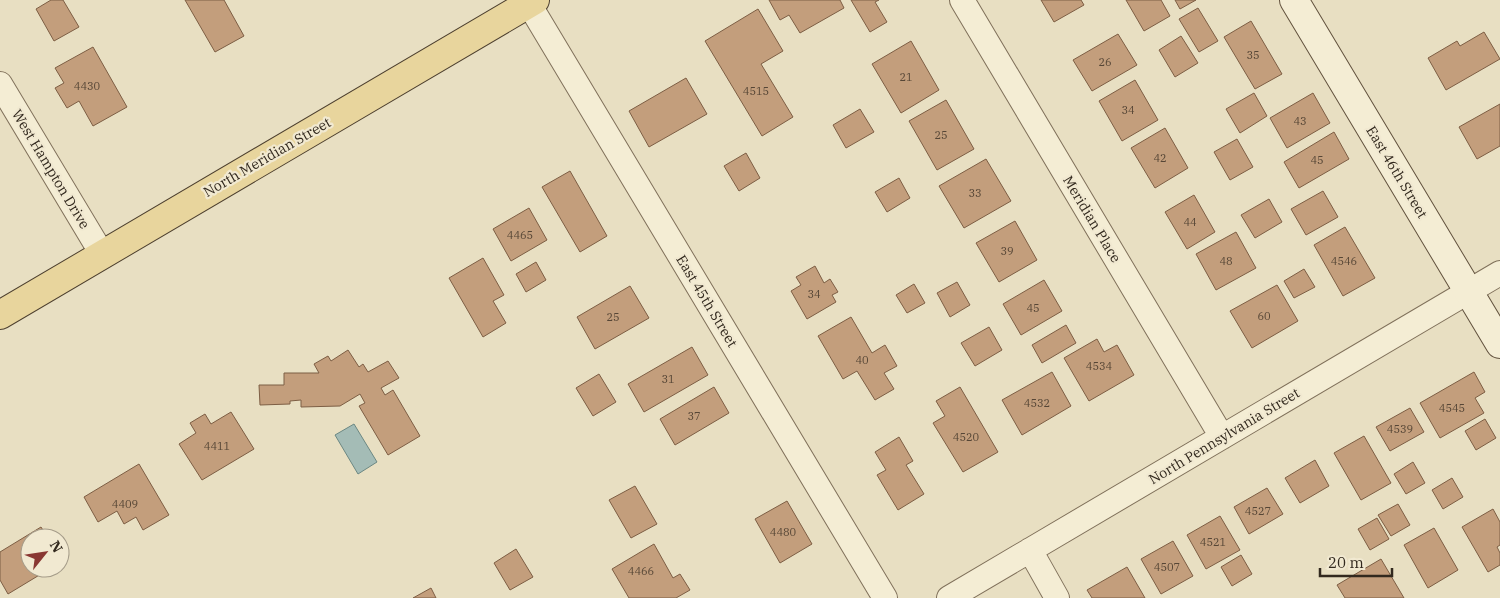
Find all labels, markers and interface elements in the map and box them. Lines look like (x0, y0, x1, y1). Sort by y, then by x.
house number: 35 (1246, 48, 1260, 62)
house number: 26 (1098, 55, 1112, 69)
house number: 21 (899, 70, 913, 84)
house number: 4430 (74, 79, 101, 93)
house number: 4515 (743, 84, 769, 98)
house number: 34 (1121, 103, 1135, 117)
street label: West Hampton Drive (8, 106, 94, 232)
street label: North Meridian Street (200, 113, 334, 201)
house number: 43 (1293, 114, 1307, 128)
street label: East 46th Street (1362, 123, 1432, 222)
house number: 25 (934, 128, 948, 142)
house number: 42 (1153, 151, 1167, 165)
house number: 45 (1310, 153, 1324, 167)
street label: Meridian Place (1059, 172, 1125, 266)
house number: 33 (968, 186, 982, 200)
house number: 44 (1183, 215, 1197, 229)
house number: 4465 (507, 228, 533, 242)
house number: 39 (1000, 244, 1014, 258)
street label: East 45th Street (672, 252, 742, 351)
house number: 48 (1219, 254, 1233, 268)
house number: 4546 (1331, 254, 1357, 268)
house number: 34 (807, 287, 821, 301)
house number: 45 (1026, 301, 1040, 315)
house number: 60 (1257, 309, 1271, 323)
house number: 25 (606, 310, 620, 324)
house number: 40 (855, 353, 869, 367)
house number: 4534 (1086, 359, 1113, 373)
house number: 31 (661, 372, 675, 386)
street label: North Pennsylvania Street (1145, 384, 1303, 488)
house number: 4532 (1024, 396, 1050, 410)
house number: 4545 (1439, 401, 1465, 415)
house number: 37 (687, 409, 701, 423)
house number: 4539 (1387, 422, 1413, 436)
house number: 4520 (953, 430, 980, 444)
house number: 4411 (204, 439, 230, 453)
house number: 4409 (112, 497, 138, 511)
house number: 4527 (1245, 504, 1271, 518)
house number: 4480 (770, 525, 797, 539)
north arrow (20, 528, 70, 578)
house number: 4521 (1200, 535, 1226, 549)
text: N (46, 537, 67, 556)
scale bar (1320, 546, 1392, 578)
text: 20 m (1328, 553, 1364, 572)
house number: 4507 (1154, 560, 1180, 574)
house number: 4466 (628, 564, 654, 578)

